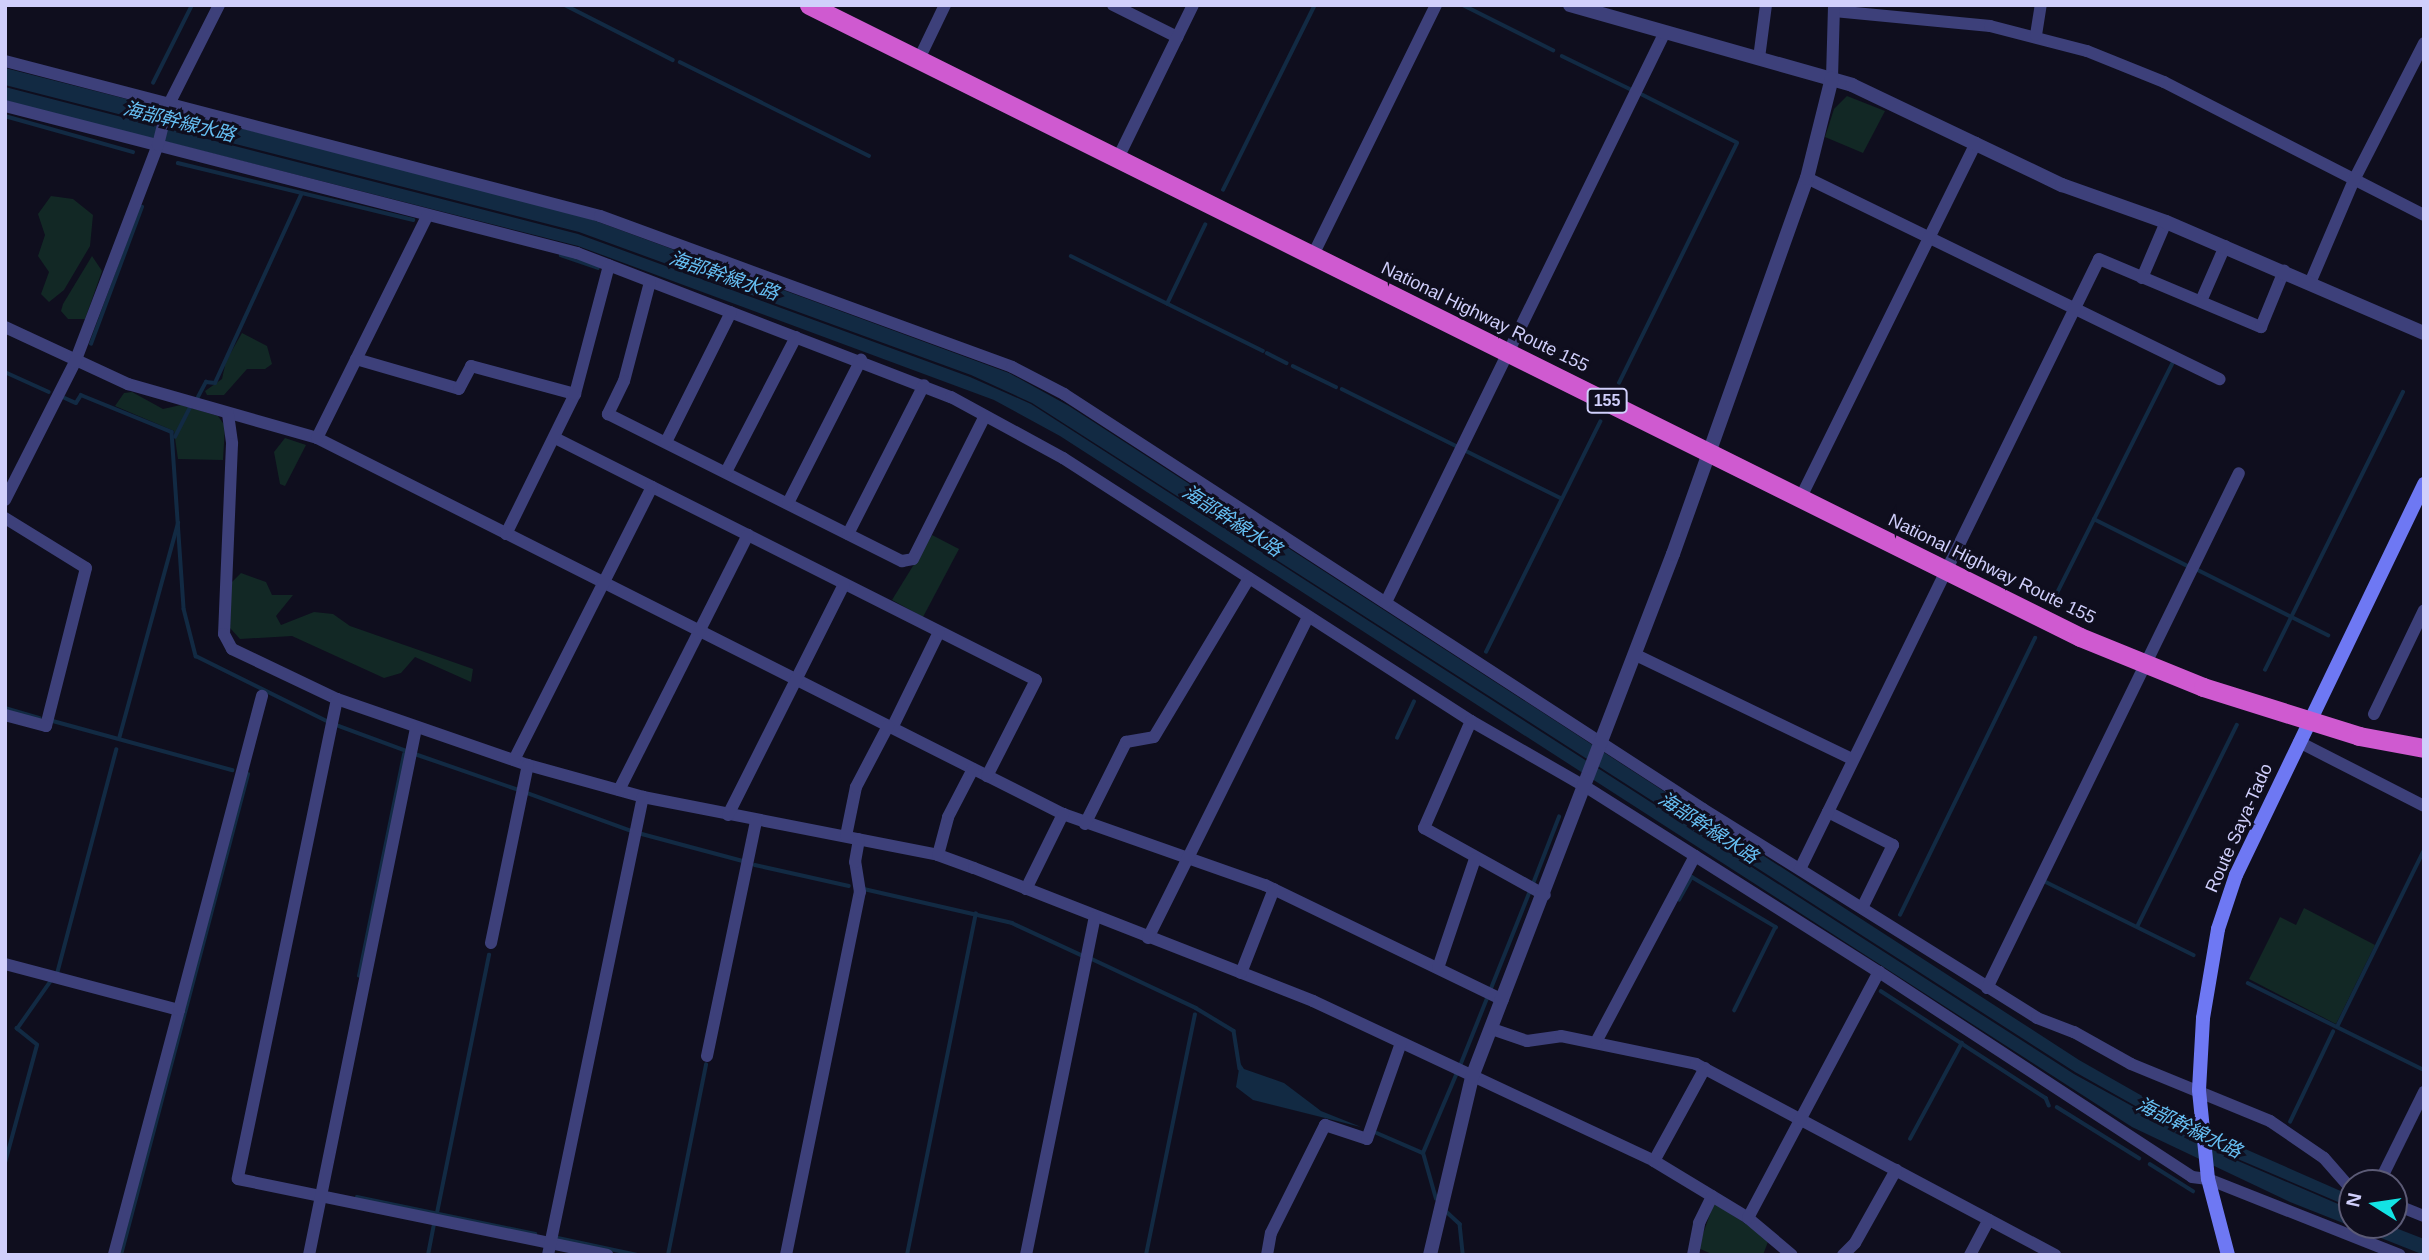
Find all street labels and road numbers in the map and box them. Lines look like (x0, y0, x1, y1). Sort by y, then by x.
street label: National Highway Route 155 (1378, 257, 1592, 377)
road number: 155 (1586, 388, 1628, 414)
street label: National Highway Route 155 (1885, 509, 2099, 629)
street label: Route Saya-Tado (2201, 760, 2277, 896)

